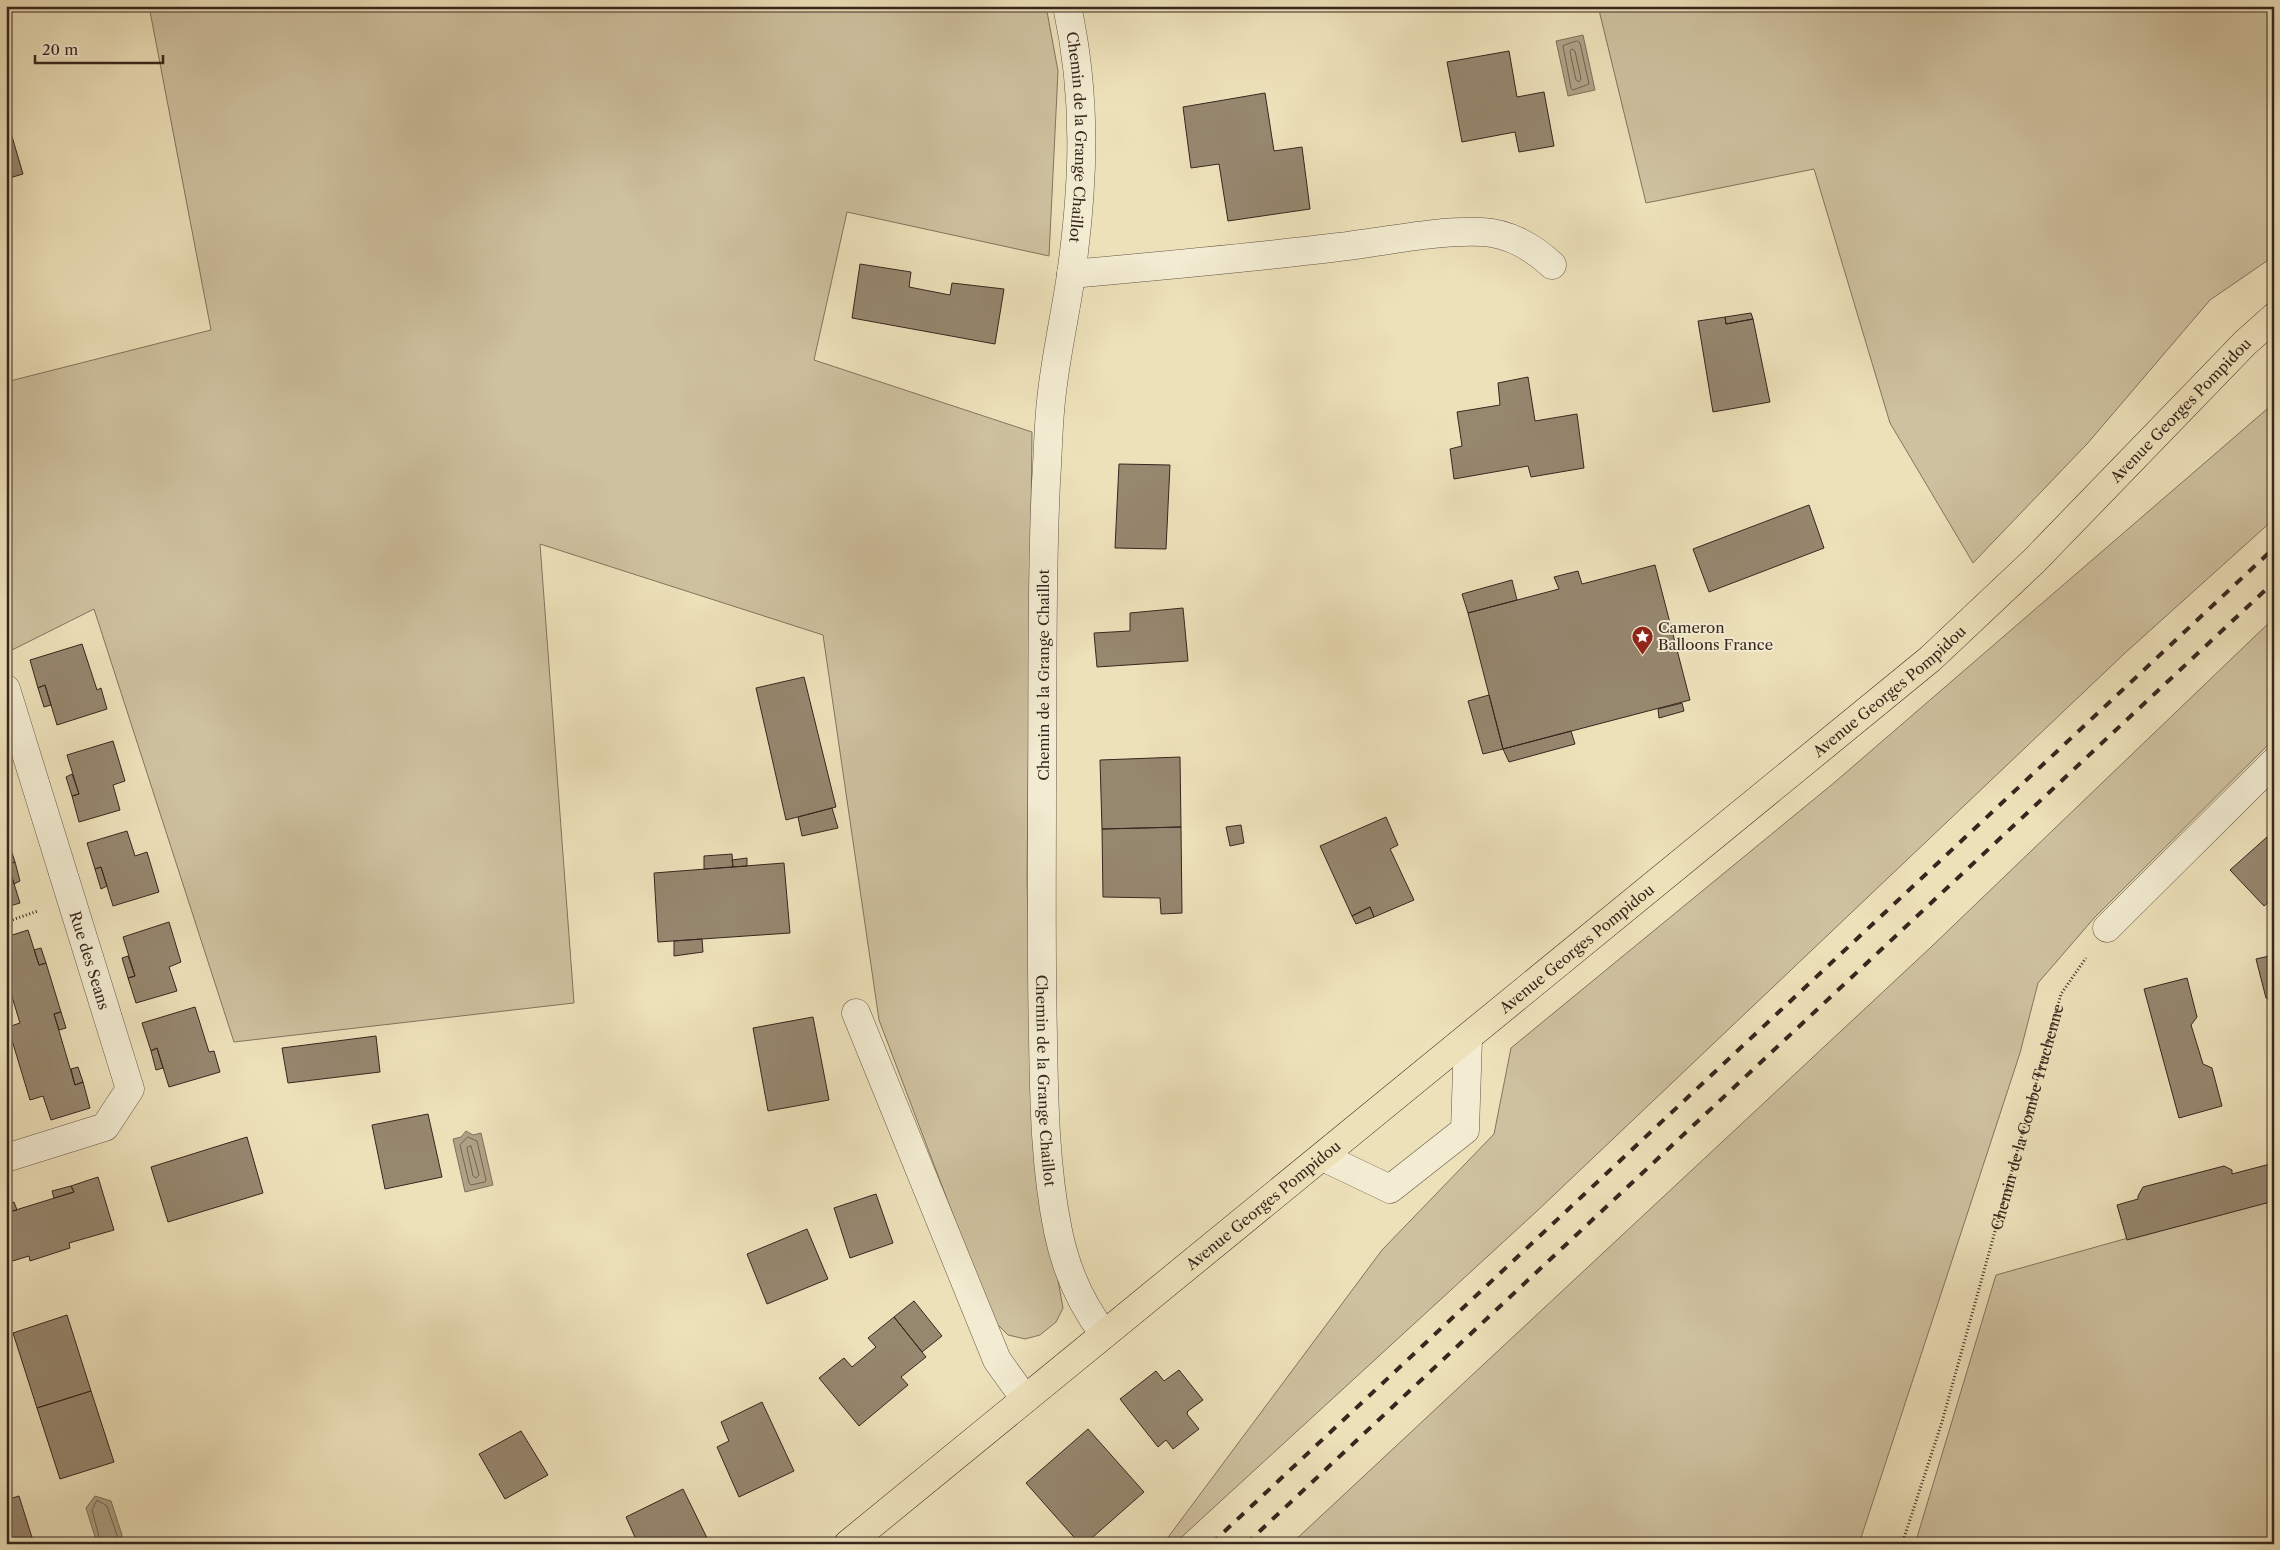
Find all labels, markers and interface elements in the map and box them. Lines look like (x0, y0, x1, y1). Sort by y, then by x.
street label: Chemin de la Grange Chaillot (1063, 30, 1091, 244)
scale bar (35, 32, 162, 64)
text: 20 m (42, 40, 78, 59)
street label: Avenue Georges Pompidou (2105, 334, 2255, 487)
street label: Chemin de la Grange Chaillot (1034, 568, 1053, 781)
place label: Cameron Balloons France (1658, 618, 1773, 654)
street label: Avenue Georges Pompidou (1808, 621, 1969, 761)
place icon: Cameron Balloons France (1630, 624, 1654, 655)
street label: Avenue Georges Pompidou (1494, 879, 1658, 1018)
street label: Rue des Seans (66, 909, 114, 1012)
street label: Chemin de la Grange Chaillot (1032, 975, 1060, 1188)
street label: Chemin de la Combe Truchenne (1986, 1002, 2067, 1232)
street label: Avenue Georges Pompidou (1181, 1136, 1344, 1274)

